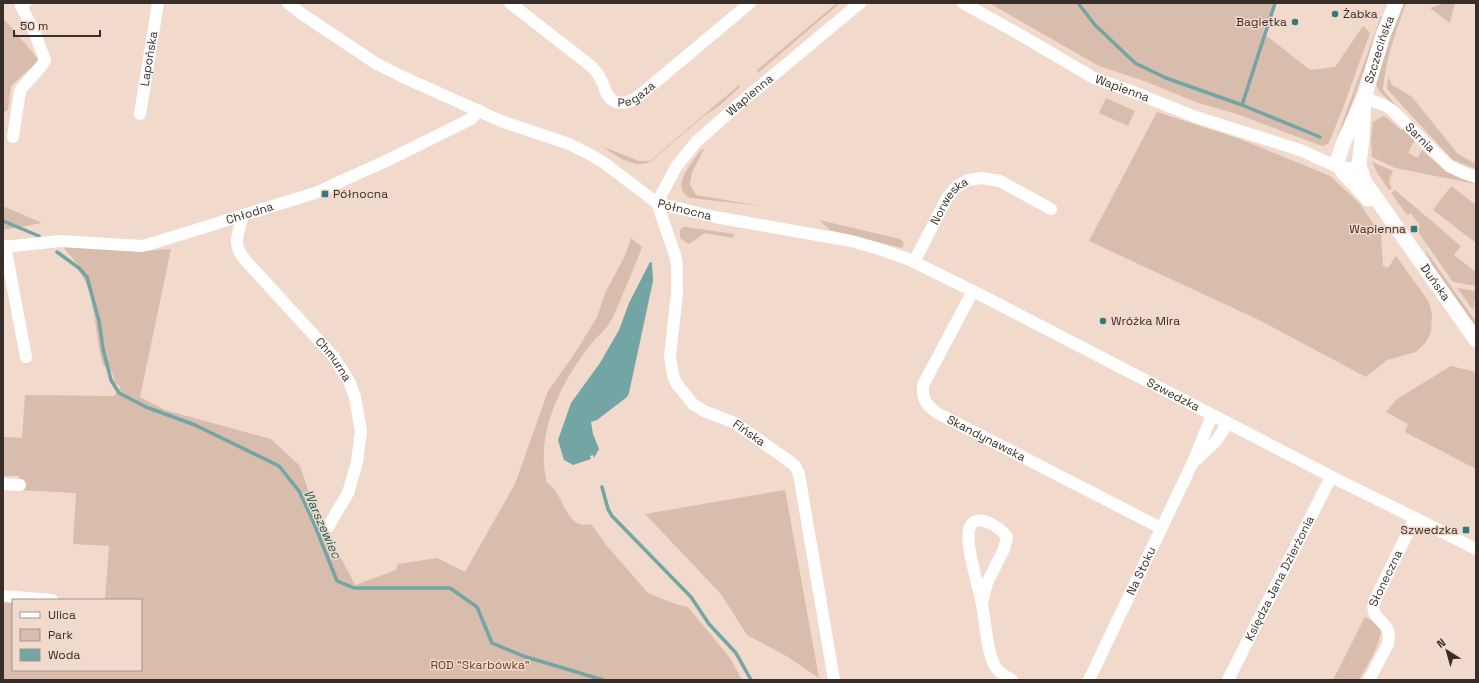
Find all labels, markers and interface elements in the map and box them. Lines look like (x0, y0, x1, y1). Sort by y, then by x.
place label: Żabka (1343, 6, 1378, 22)
marker: Żabka (1330, 9, 1340, 19)
scale bar (14, 12, 100, 38)
street label: Szczecińska (1361, 13, 1398, 85)
place label: Bagietka (1236, 14, 1287, 30)
marker: Bagietka (1290, 17, 1300, 27)
text: 50 m (20, 18, 48, 34)
street label: Lapońska (137, 30, 161, 87)
street label: Wapienna (723, 71, 777, 120)
street label: Wapienna (1093, 71, 1152, 106)
street label: Pegaza (617, 78, 659, 111)
street label: Sarnia (1402, 119, 1439, 156)
street label: Norweska (927, 174, 971, 227)
place label: Północna (333, 186, 388, 202)
marker: Północna (320, 189, 330, 199)
street label: Północna (656, 195, 713, 224)
street label: Chłodna (224, 198, 275, 228)
place label: Wapienna (1349, 221, 1406, 237)
marker: Wapienna (1409, 224, 1419, 234)
street label: Duńska (1417, 261, 1454, 304)
place label: Wróżka Mira (1111, 313, 1180, 329)
marker: Wróżka Mira (1098, 316, 1108, 326)
street label: Chmurna (312, 334, 355, 385)
street label: Szwedzka (1144, 374, 1203, 415)
street label: Skandynawska (944, 411, 1028, 465)
street label: Fińska (730, 416, 769, 450)
water label: Warszewiec (300, 487, 346, 562)
street label: Księdza Jana Dzierżonia (1241, 513, 1318, 644)
place label: Szwedzka (1401, 522, 1458, 538)
marker: Szwedzka (1461, 525, 1471, 535)
street label: Na Stoku (1123, 544, 1159, 598)
street label: Słoneczna (1365, 547, 1406, 608)
legend (12, 599, 142, 671)
text: Ulica (48, 607, 76, 623)
text: Park (48, 627, 73, 643)
north arrow (1427, 631, 1467, 671)
text: N (1434, 635, 1448, 651)
text: Woda (48, 647, 80, 663)
park label: ROD "Skarbówka" (430, 657, 530, 673)

